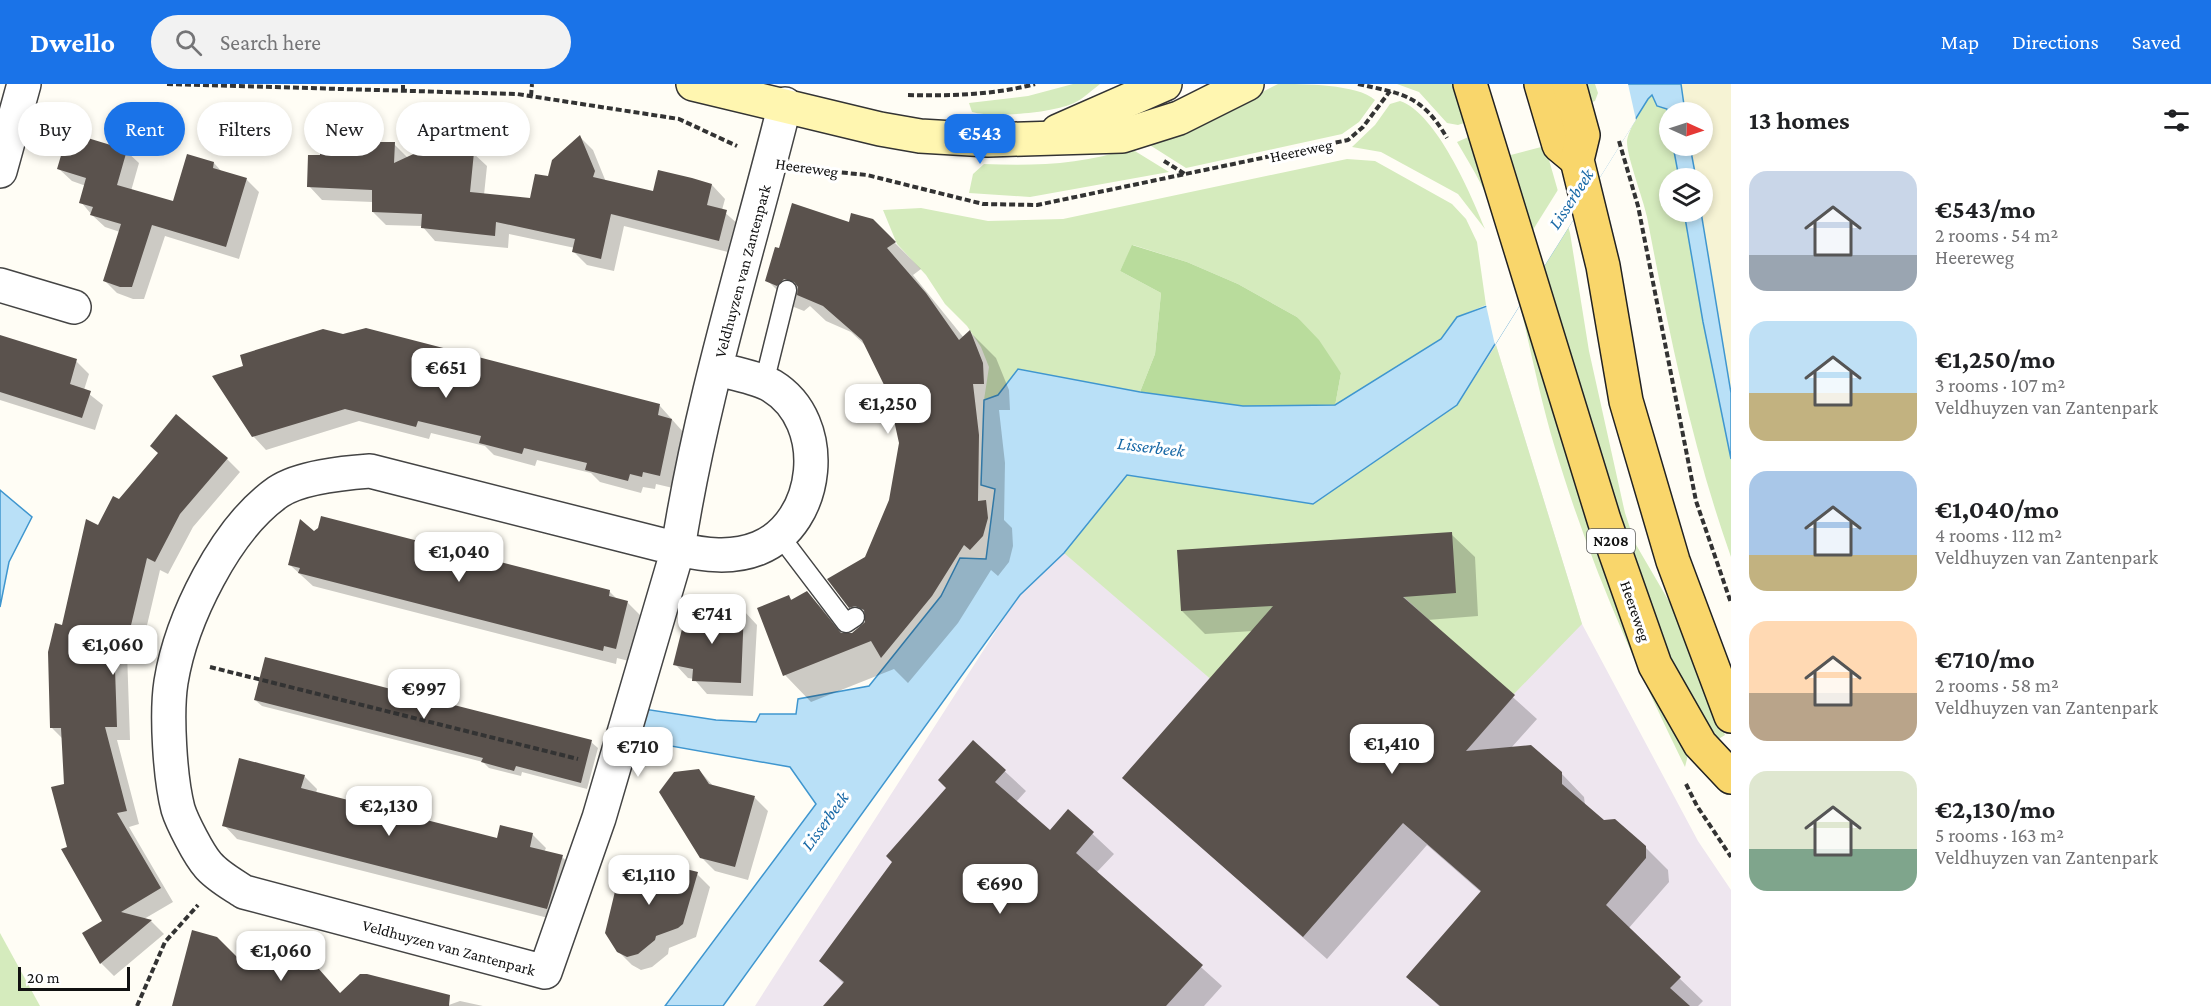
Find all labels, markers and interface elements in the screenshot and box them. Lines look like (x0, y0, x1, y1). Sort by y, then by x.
search box (151, 15, 571, 69)
icon: search (172, 26, 205, 59)
text: Dwello (30, 27, 115, 58)
text: Search here (220, 30, 321, 55)
text: Map (1941, 30, 1979, 54)
text: Directions (2012, 30, 2099, 54)
text: Saved (2132, 30, 2181, 54)
chip: Buy (18, 102, 92, 156)
chip: Rent (104, 102, 185, 156)
chip: Filters (197, 102, 292, 156)
chip: New (304, 102, 384, 156)
chip: Apartment (396, 102, 530, 156)
north arrow (1659, 102, 1713, 156)
map controls (1659, 102, 1713, 222)
icon: filters (2160, 104, 2193, 137)
text: 13 homes (1749, 106, 1850, 135)
pin: €543 (944, 114, 1016, 165)
text: €543 (958, 122, 1002, 144)
street label: Heereweg (1268, 136, 1334, 166)
street label: Heereweg (774, 155, 840, 181)
water label: Lisserbeek (1544, 164, 1598, 233)
button: layers (1659, 168, 1713, 222)
street label: Veldhuyzen van Zantenpark (711, 182, 775, 360)
icon: home (1797, 195, 1869, 267)
text: €543/mo (1935, 195, 2036, 224)
text: 2 rooms · 54 m² (1935, 224, 2058, 246)
text: Heereweg (1935, 246, 2014, 268)
icon: home (1797, 345, 1869, 417)
text: €1,250/mo (1935, 345, 2055, 374)
pin: €651 (410, 348, 482, 399)
text: €651 (426, 356, 466, 378)
text: 3 rooms · 107 m² (1935, 374, 2065, 396)
pin: €1,250 (839, 384, 937, 435)
text: €1,250 (859, 392, 917, 414)
text: Veldhuyzen van Zantenpark (1935, 396, 2158, 418)
water label: Lisserbeek (1116, 433, 1187, 461)
icon: home (1797, 495, 1869, 567)
text: €1,040/mo (1935, 495, 2059, 524)
text: 4 rooms · 112 m² (1935, 524, 2062, 546)
road number: N208 (1587, 529, 1635, 553)
pin: €1,040 (410, 532, 508, 583)
text: €1,040 (428, 540, 490, 562)
text: Veldhuyzen van Zantenpark (1935, 546, 2158, 568)
street label: Heereweg (1616, 578, 1654, 644)
pin: €741 (676, 594, 748, 645)
text: €741 (692, 602, 732, 624)
pin: €1,060 (64, 625, 162, 676)
text: €1,060 (82, 633, 144, 655)
icon: home (1797, 645, 1869, 717)
text: €710/mo (1935, 645, 2035, 674)
pin: €997 (388, 669, 460, 720)
text: 2 rooms · 58 m² (1935, 674, 2059, 696)
text: €997 (402, 677, 446, 699)
text: Veldhuyzen van Zantenpark (1935, 696, 2158, 718)
pin: €1,410 (1343, 724, 1441, 775)
pin: €710 (602, 727, 674, 778)
text: €1,410 (1364, 732, 1420, 754)
text: €710 (617, 735, 659, 757)
pin: €2,130 (340, 786, 438, 837)
water label: Lisserbeek (797, 787, 854, 854)
text: €2,130 (360, 794, 418, 816)
icon: home (1797, 795, 1869, 867)
text: €2,130/mo (1935, 795, 2055, 824)
text: 5 rooms · 163 m² (1935, 824, 2064, 846)
text: Veldhuyzen van Zantenpark (1935, 846, 2158, 868)
pin: €1,110 (600, 855, 698, 906)
text: €1,110 (622, 863, 676, 885)
pin: €690 (964, 864, 1036, 915)
text: €690 (977, 872, 1023, 894)
street label: Veldhuyzen van Zantenpark (360, 916, 538, 980)
pin: €1,060 (232, 931, 330, 982)
text: €1,060 (250, 939, 312, 961)
scale bar (18, 964, 130, 992)
text: 20 m (27, 969, 60, 986)

